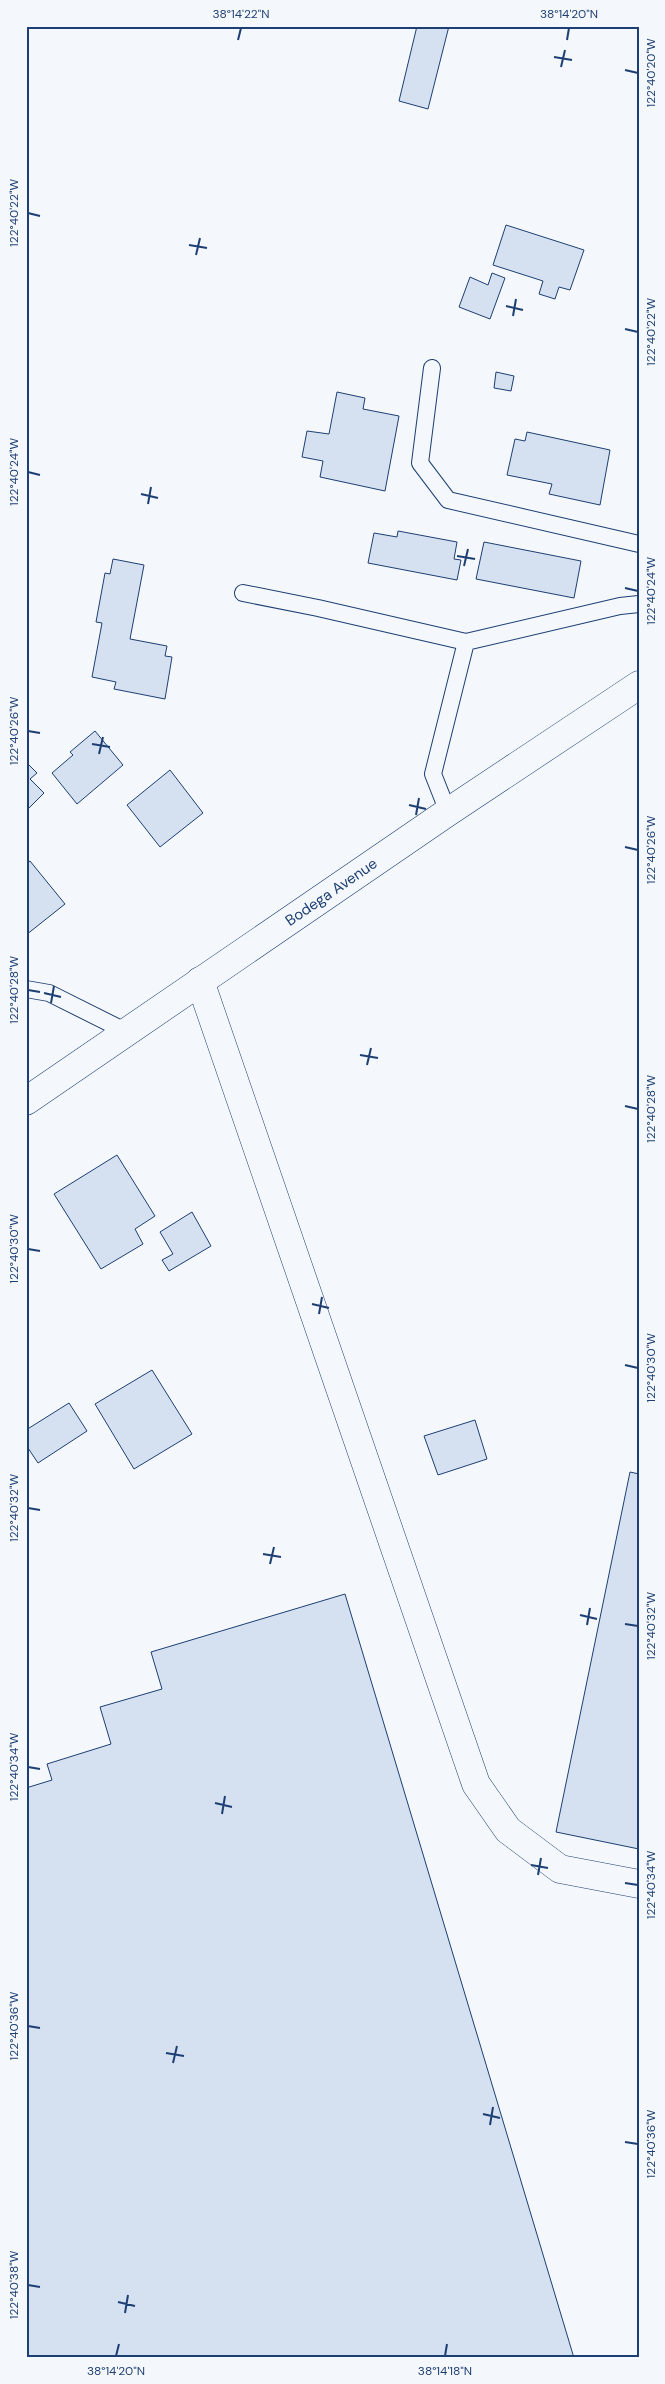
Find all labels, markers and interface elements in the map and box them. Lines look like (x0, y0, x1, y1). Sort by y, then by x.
text: 38°14'22"N (212, 6, 270, 22)
text: 38°14'20"N (540, 6, 598, 22)
text: 122°40'20"W (643, 38, 659, 108)
text: 122°40'22"W (6, 179, 22, 247)
text: 122°40'22"W (643, 298, 659, 366)
text: 122°40'24"W (6, 438, 22, 506)
text: 122°40'24"W (643, 557, 659, 625)
text: 122°40'26"W (6, 696, 22, 765)
text: 122°40'26"W (643, 815, 659, 884)
street label: Bodega Avenue (281, 853, 381, 931)
text: 122°40'28"W (6, 956, 22, 1024)
text: 122°40'28"W (643, 1075, 659, 1143)
text: 122°40'30"W (6, 1214, 22, 1284)
text: 122°40'30"W (643, 1333, 659, 1403)
text: 122°40'32"W (6, 1474, 22, 1542)
text: 122°40'32"W (643, 1592, 659, 1660)
text: 122°40'34"W (6, 1732, 22, 1801)
text: 122°40'34"W (643, 1850, 659, 1919)
text: 122°40'36"W (6, 1991, 22, 2060)
text: 122°40'36"W (643, 2109, 659, 2178)
text: 122°40'38"W (6, 2250, 22, 2319)
text: 38°14'20"N (87, 2363, 145, 2379)
text: 38°14'18"N (418, 2363, 472, 2379)

